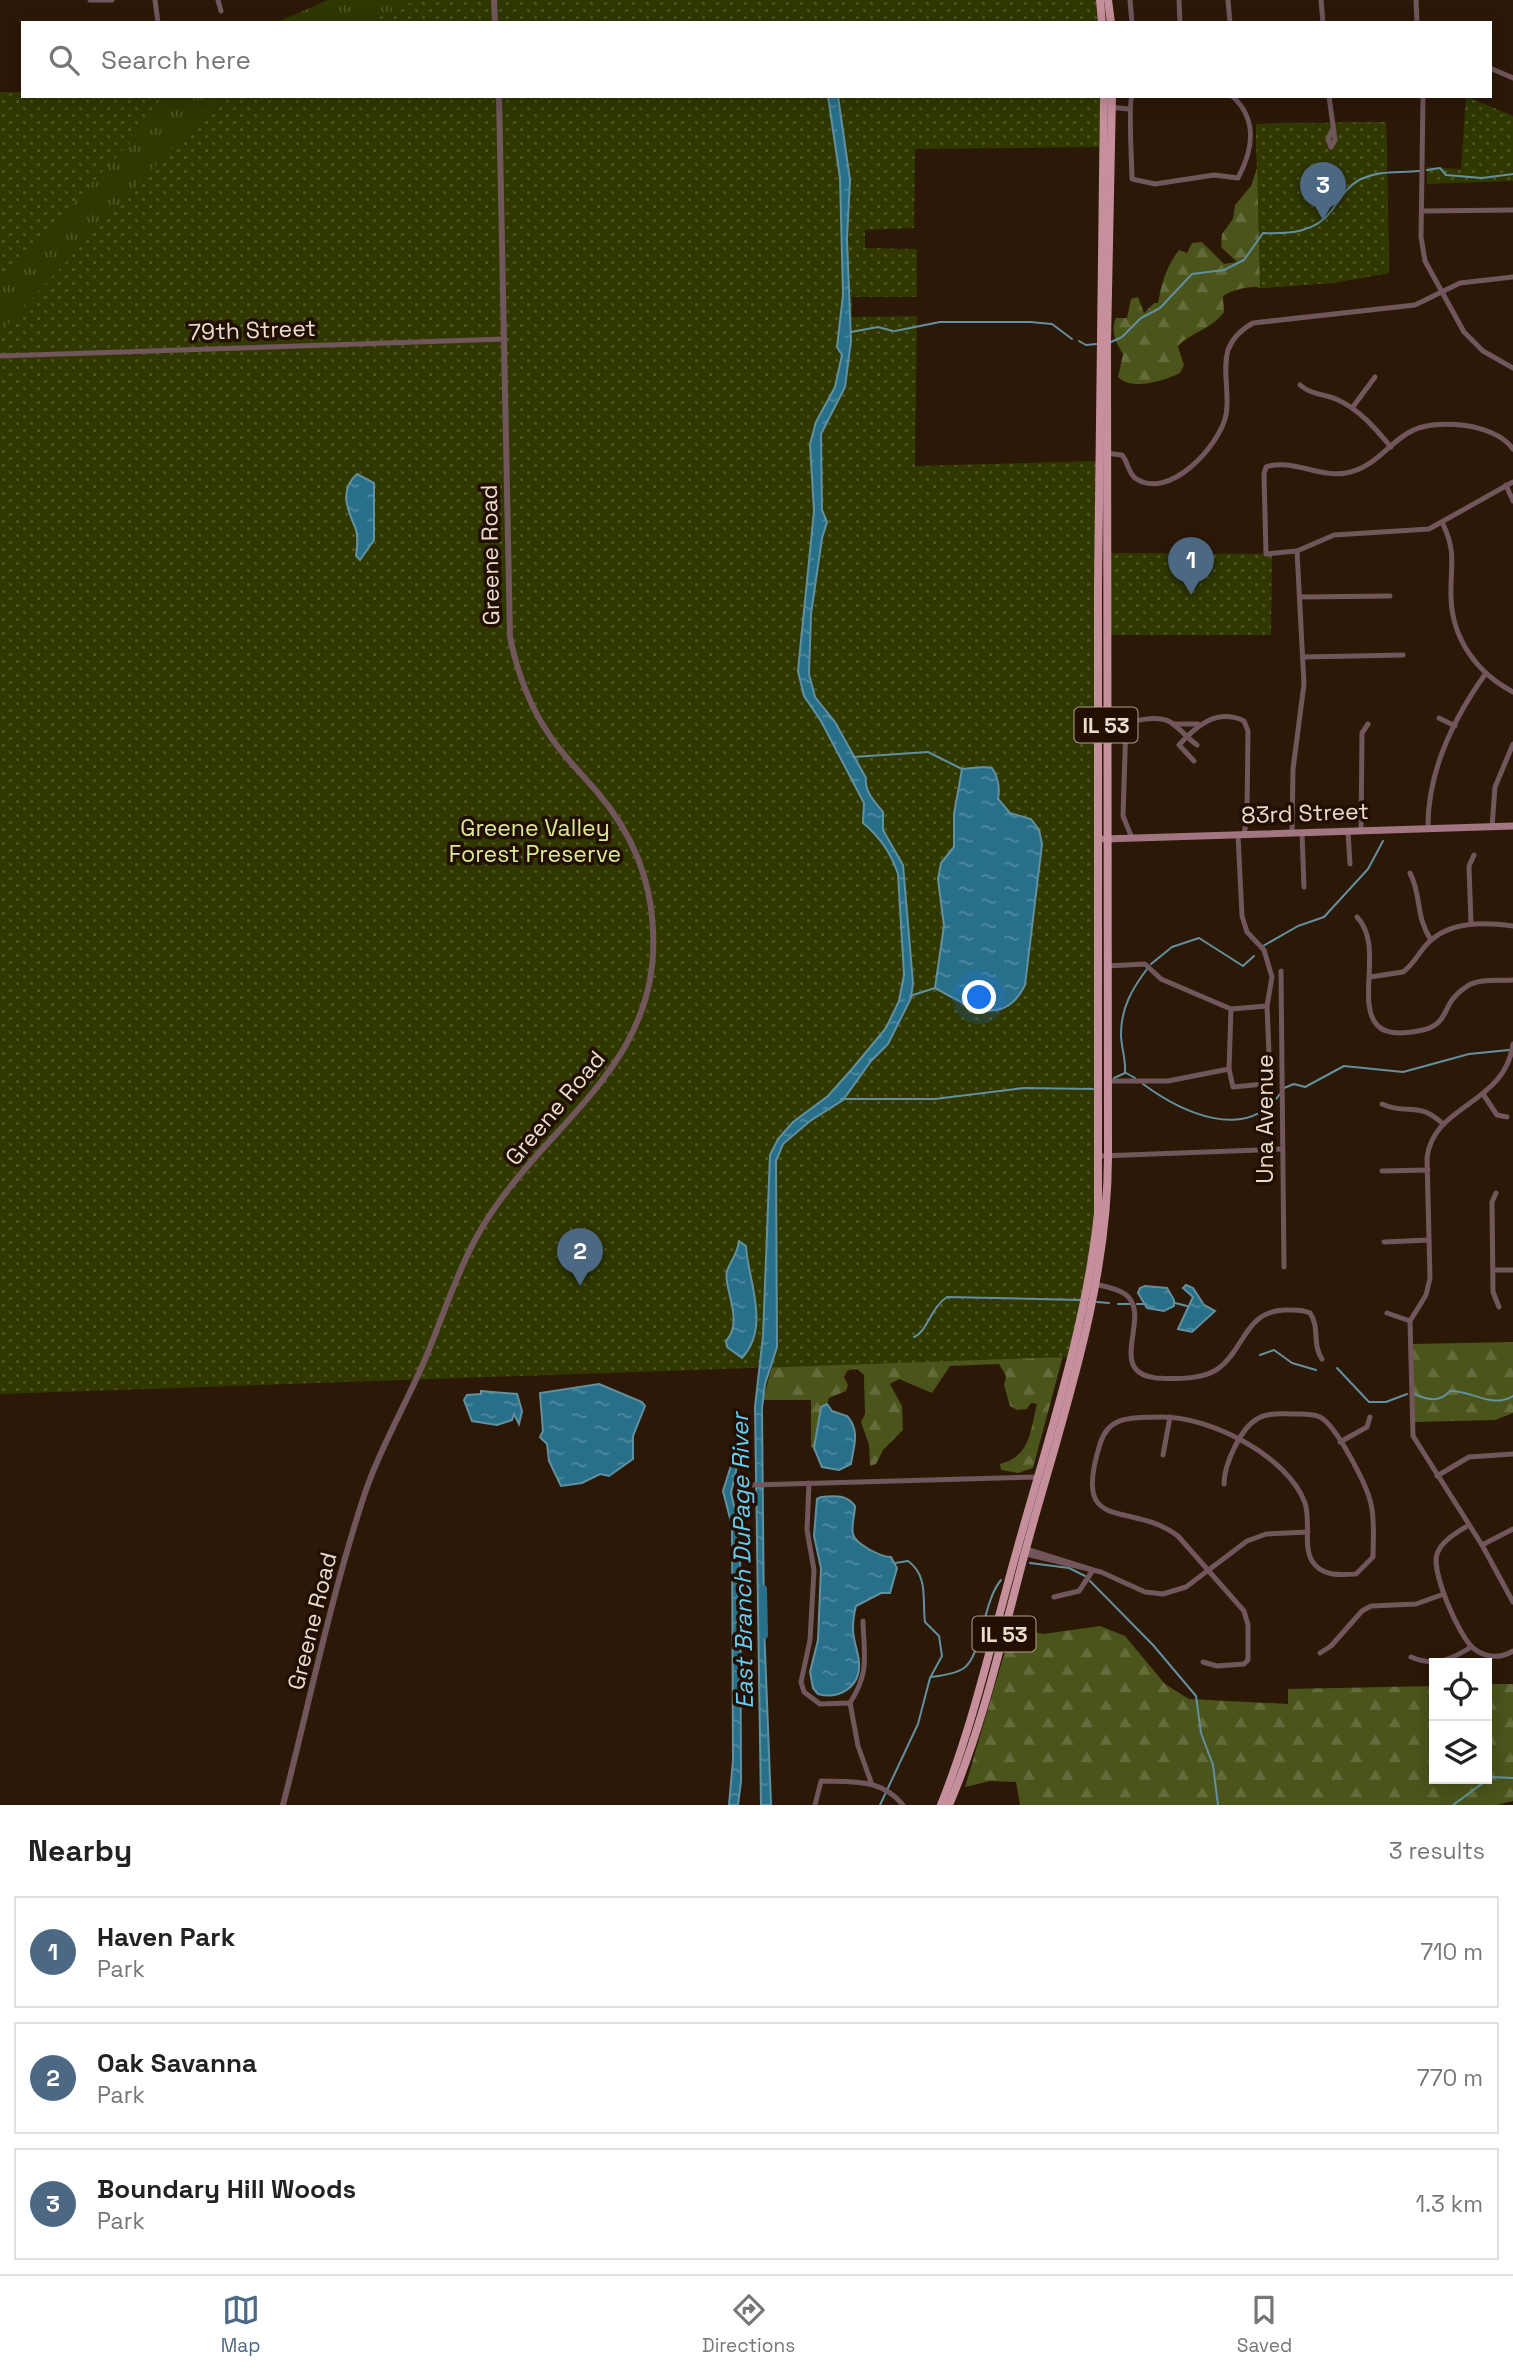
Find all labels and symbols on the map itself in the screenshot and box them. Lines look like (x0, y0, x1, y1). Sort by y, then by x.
pin: 3 (1300, 162, 1346, 220)
street label: 79th Street (188, 313, 316, 347)
street label: Greene Road (474, 484, 506, 626)
pin: 1 (1168, 537, 1214, 595)
road number: IL 53 (1074, 708, 1138, 742)
street label: 83rd Street (1241, 796, 1369, 830)
park label: Greene Valley Forest Preserve (449, 813, 621, 869)
your location (962, 980, 996, 1014)
street label: Greene Road (498, 1044, 612, 1172)
street label: Una Avenue (1250, 1054, 1280, 1184)
pin: 2 (557, 1228, 603, 1286)
water label: East Branch DuPage River (724, 1410, 760, 1709)
street label: Greene Road (280, 1549, 344, 1693)
road number: IL 53 (972, 1616, 1036, 1652)

